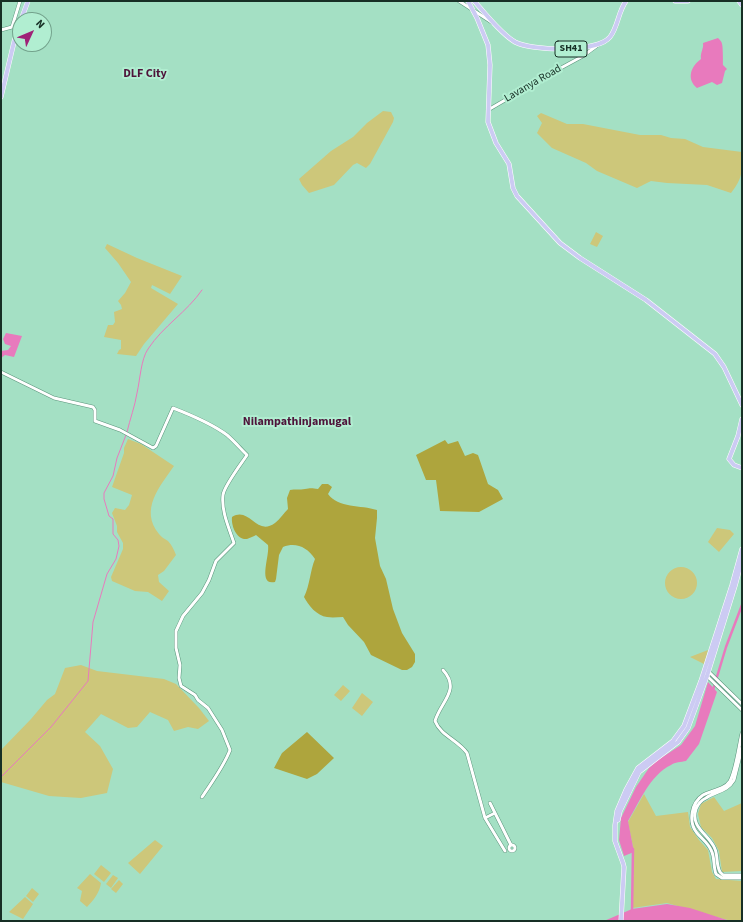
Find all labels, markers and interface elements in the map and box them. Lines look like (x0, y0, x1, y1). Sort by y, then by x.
north arrow (12, 12, 52, 52)
text: N (32, 16, 48, 32)
road number: SH41 (555, 41, 587, 57)
street label: Lavanya Road (502, 62, 564, 106)
district label: DLF City (123, 67, 167, 81)
district label: Nilampathinjamugal (243, 415, 351, 429)

